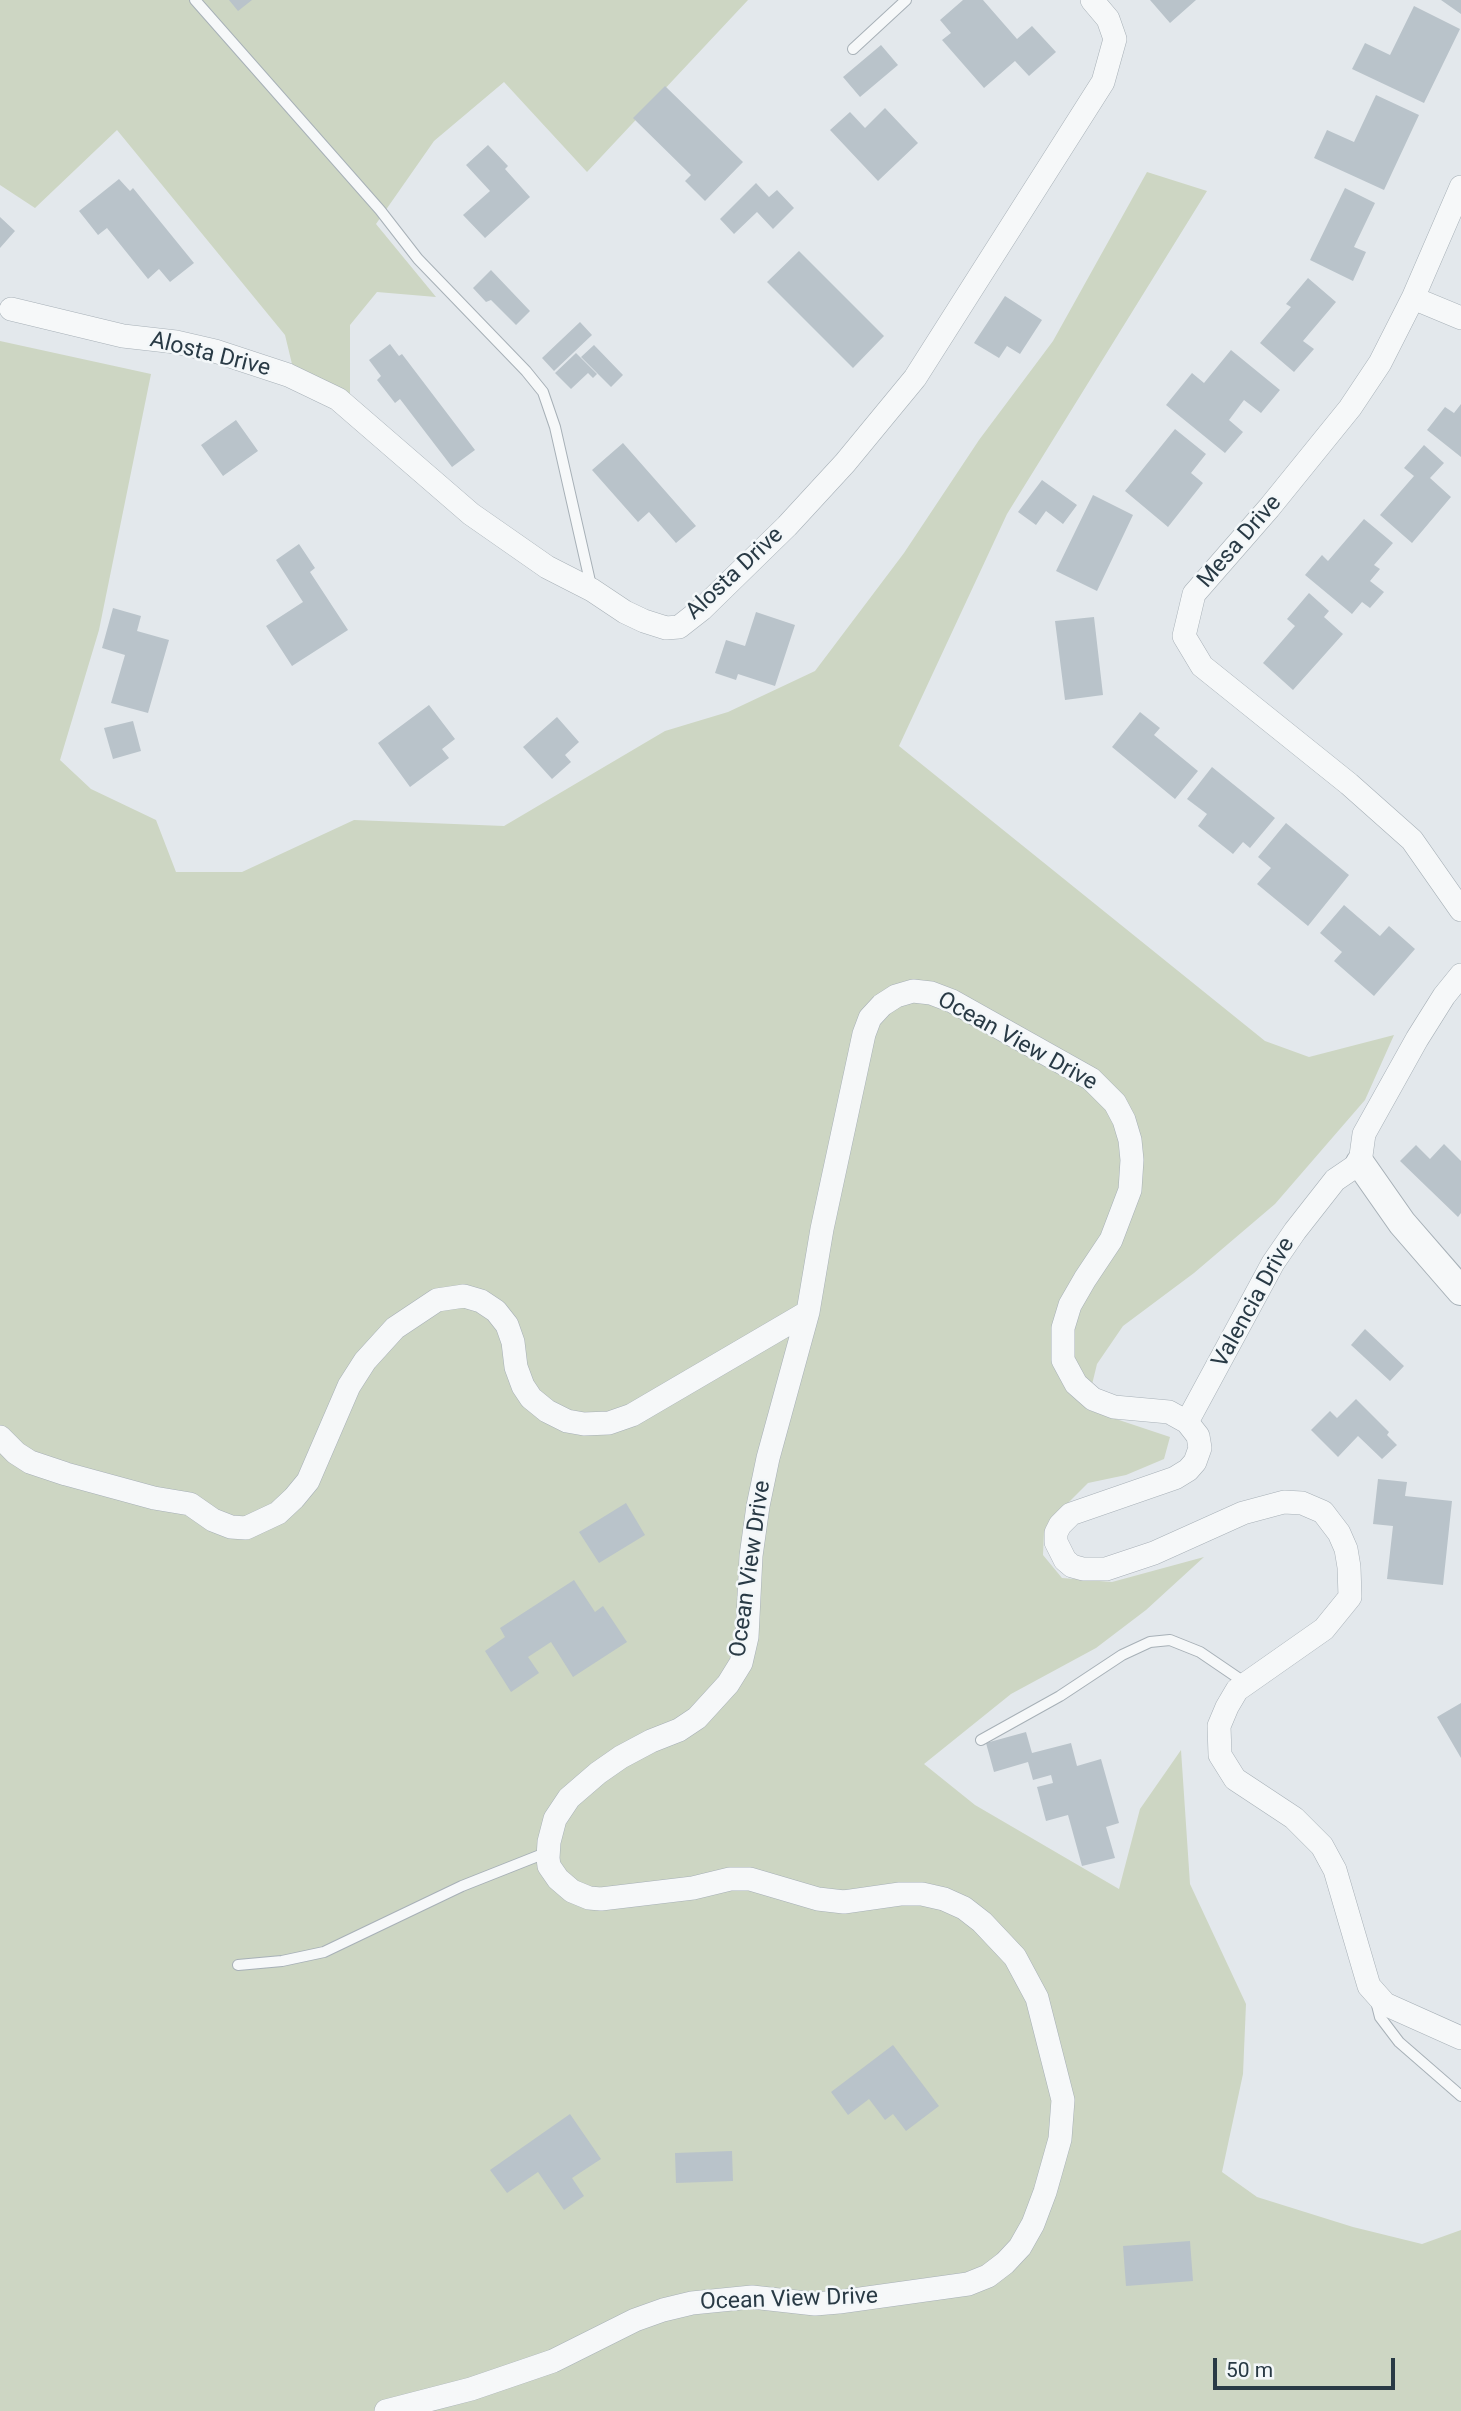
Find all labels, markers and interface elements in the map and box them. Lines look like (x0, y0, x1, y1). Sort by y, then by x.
street label: Alosta Drive (147, 327, 273, 383)
street label: Mesa Drive (1192, 490, 1288, 594)
street label: Alosta Drive (681, 522, 789, 626)
street label: Ocean View Drive (932, 987, 1102, 1097)
street label: Valencia Drive (1207, 1233, 1301, 1373)
street label: Ocean View Drive (725, 1479, 777, 1659)
street label: Ocean View Drive (700, 2283, 878, 2317)
scale bar (1216, 2344, 1398, 2388)
text: 50 m (1226, 2358, 1273, 2382)

